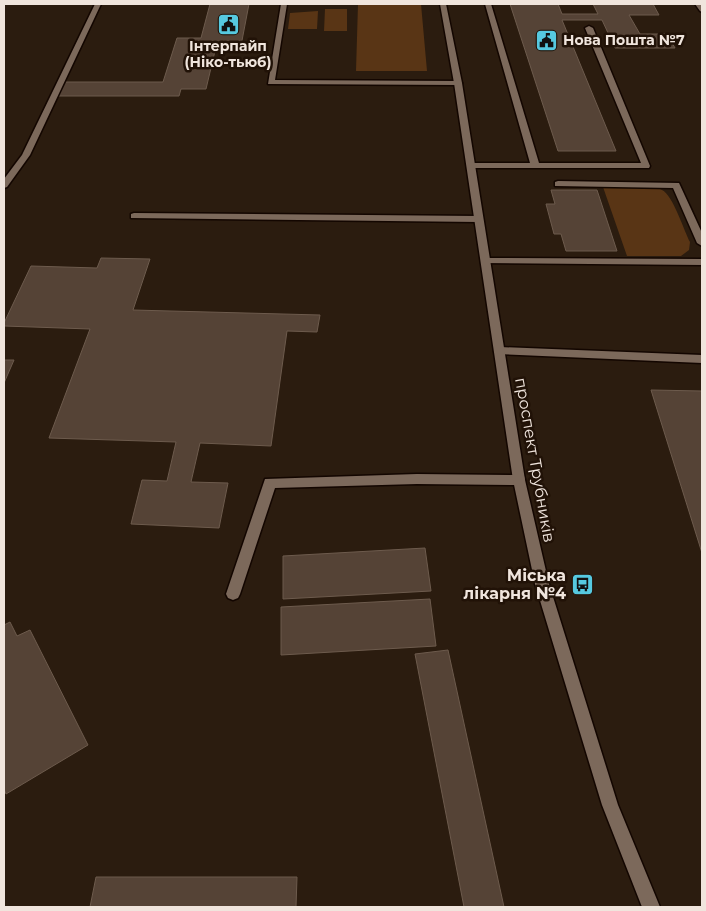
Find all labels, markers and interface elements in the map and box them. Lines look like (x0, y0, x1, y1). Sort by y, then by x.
public building icon: Інтерпайп (Ніко-тьюб) (216, 12, 240, 36)
public building icon: Нова Пошта №7 (535, 28, 559, 52)
place label: Нова Пошта №7 (563, 31, 685, 49)
place label: Інтерпайп (Ніко-тьюб) (184, 37, 272, 71)
street label: проспект Трубників (511, 376, 559, 544)
place label: Міська лікарня №4 (464, 566, 566, 603)
bus stop icon: Міська лікарня №4 (570, 572, 594, 596)

